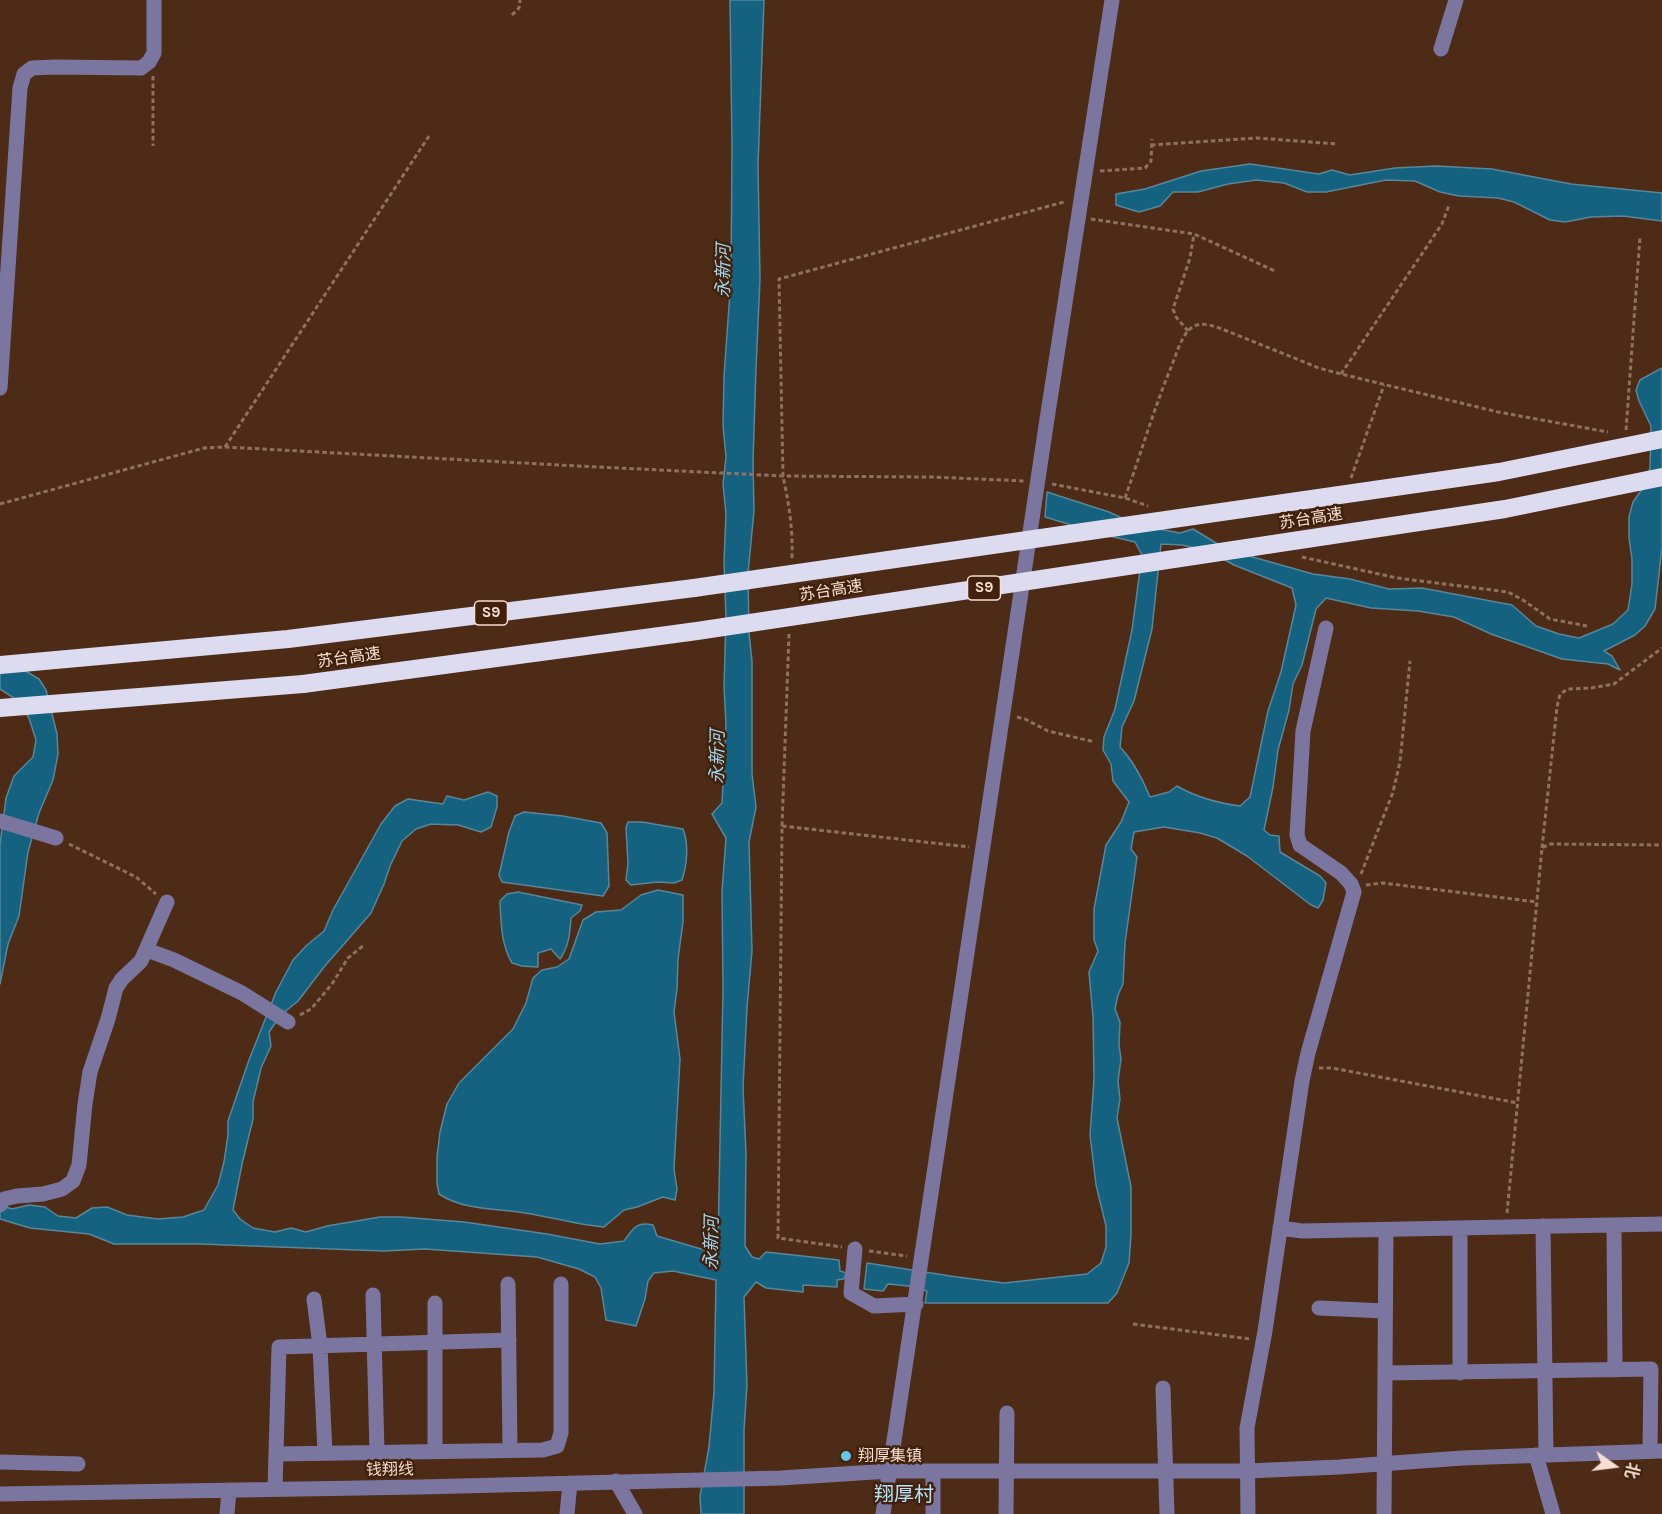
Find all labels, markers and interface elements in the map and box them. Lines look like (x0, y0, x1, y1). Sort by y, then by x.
water label: 永新河 (713, 244, 735, 298)
street label: 苏台高速 (1278, 505, 1344, 533)
road number: S9 (968, 576, 1000, 600)
street label: 苏台高速 (798, 577, 864, 605)
road number: S9 (474, 601, 508, 625)
street label: 苏台高速 (316, 644, 382, 672)
water label: 永新河 (707, 730, 729, 784)
water label: 永新河 (701, 1216, 723, 1270)
north arrow (1584, 1436, 1644, 1496)
place label: 翔厚集镇 (858, 1446, 922, 1466)
marker: 翔厚集镇 (839, 1449, 853, 1463)
street label: 钱翔线 (366, 1460, 414, 1480)
text: 北 (1621, 1460, 1643, 1481)
district label: 翔厚村 (874, 1483, 934, 1507)

